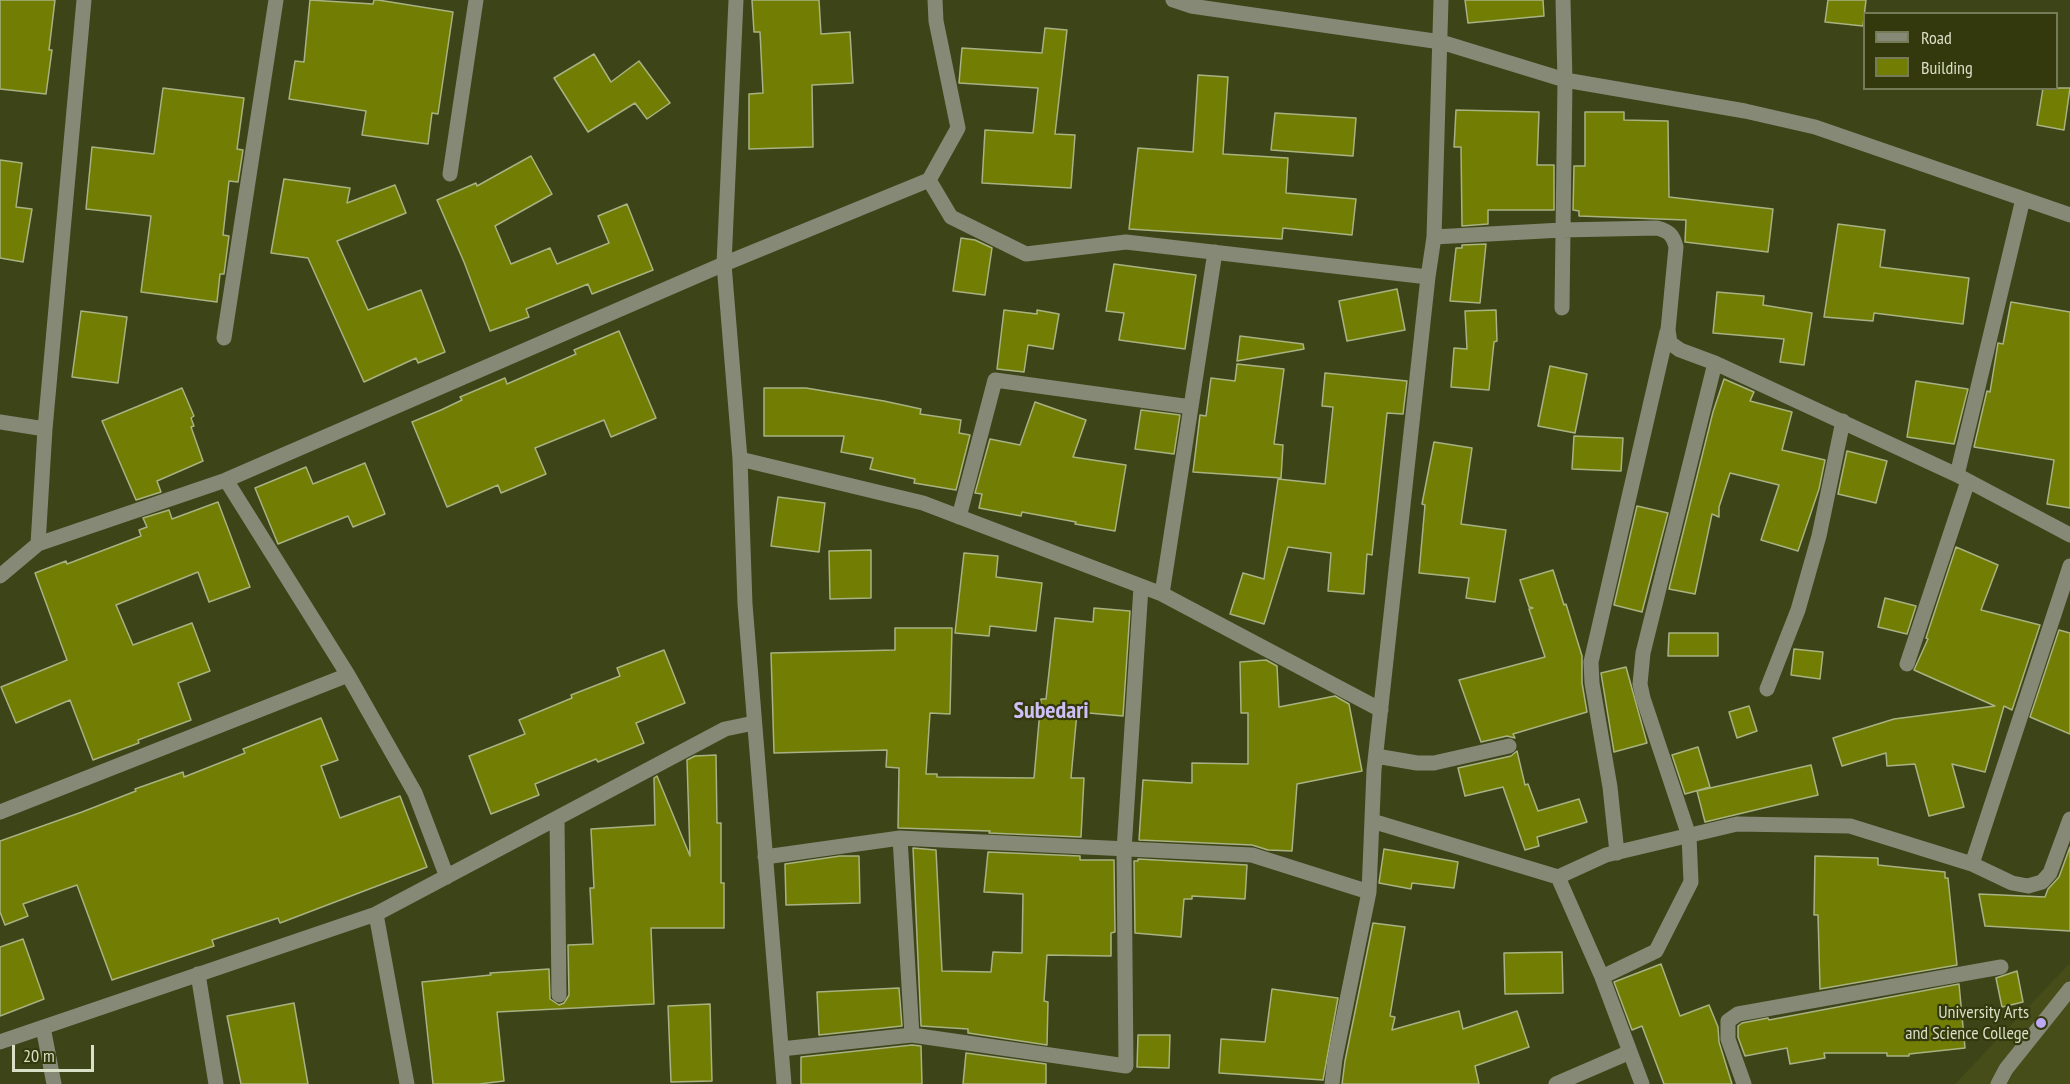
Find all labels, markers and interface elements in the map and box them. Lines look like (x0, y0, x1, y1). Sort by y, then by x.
legend (1863, 12, 2058, 90)
text: Road (1921, 26, 1952, 49)
text: Building (1921, 56, 1973, 79)
district label: Subedari (1013, 697, 1089, 725)
place label: University Arts and Science College (1905, 1002, 2029, 1044)
marker: University Arts and Science College (2034, 1016, 2048, 1030)
scale bar (15, 1033, 98, 1071)
text: 20 m (23, 1044, 55, 1067)

